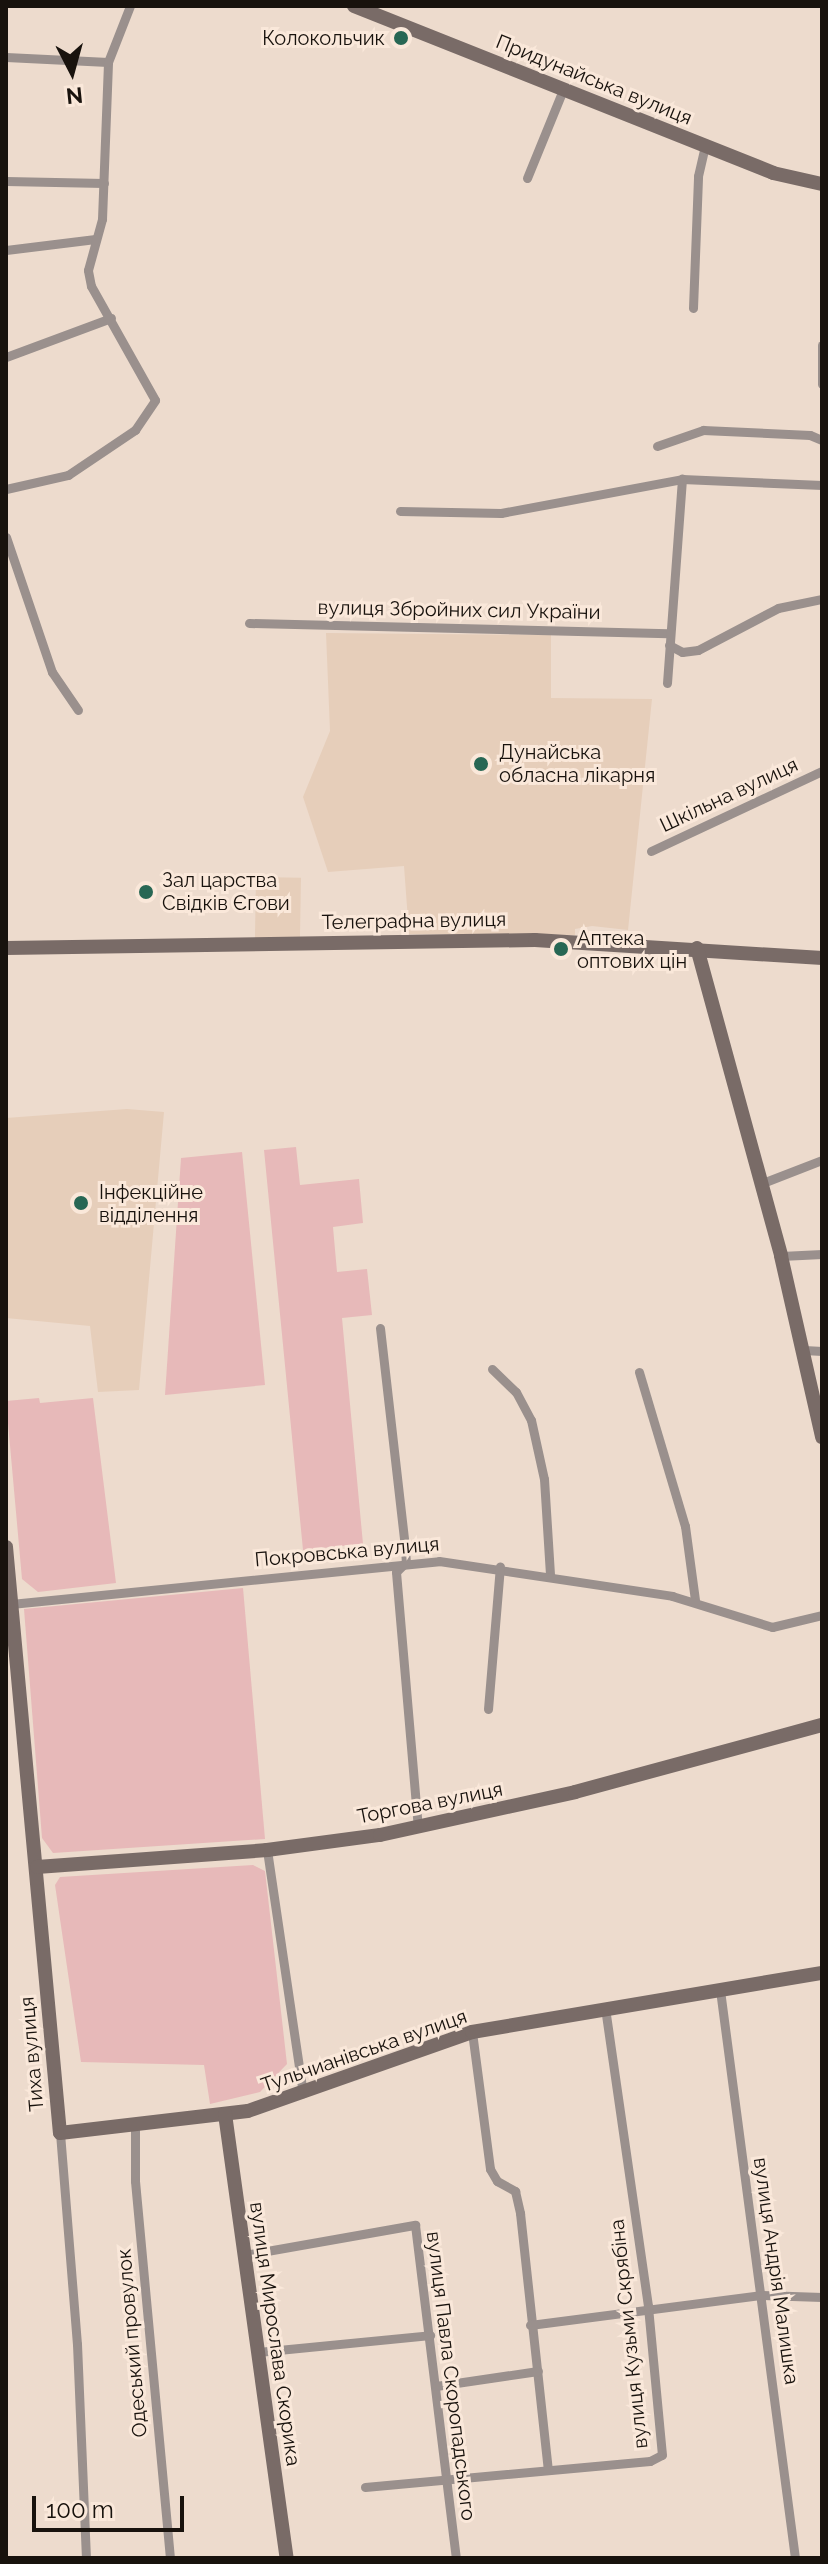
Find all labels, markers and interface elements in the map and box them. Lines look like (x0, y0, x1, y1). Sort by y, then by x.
place label: Колокольчик (262, 26, 385, 50)
marker: Колокольчик (392, 29, 410, 47)
street label: Придунайська вулиця (493, 30, 695, 130)
north arrow (32, 32, 112, 112)
text: N (65, 82, 84, 110)
street label: вулиця Збройних сил України (317, 596, 601, 624)
place label: Дунайська обласна лікарня (499, 740, 655, 787)
marker: Дунайська обласна лікарня (470, 753, 492, 775)
street label: Шкільна вулиця (656, 753, 802, 837)
place label: Зал царства Свідків Єгови (162, 868, 290, 915)
marker: Зал царства Свідків Єгови (137, 883, 155, 901)
street label: Телеграфна вулиця (322, 907, 506, 935)
place label: Аптека оптових цін (577, 926, 687, 973)
marker: Аптека оптових цін (552, 940, 570, 958)
place label: Інфекційне відділення (99, 1180, 203, 1227)
marker: Інфекційне відділення (70, 1192, 92, 1214)
street label: Покровська вулиця (254, 1532, 440, 1572)
street label: Торгова вулиця (355, 1777, 505, 1829)
street label: Тиха вулиця (15, 1996, 49, 2112)
street label: Тульчианівська вулиця (258, 2004, 470, 2098)
street label: вулиця Андрія Малишка (748, 2156, 804, 2386)
street label: вулиця Мирослава Скорика (245, 2200, 305, 2468)
street label: вулиця Кузьми Скрябіна (605, 2218, 653, 2450)
street label: вулиця Павла Скоропадського (421, 2230, 481, 2522)
street label: Одеський провулок (112, 2248, 152, 2438)
scale bar (36, 2480, 188, 2530)
text: 100 m (46, 2495, 114, 2524)

